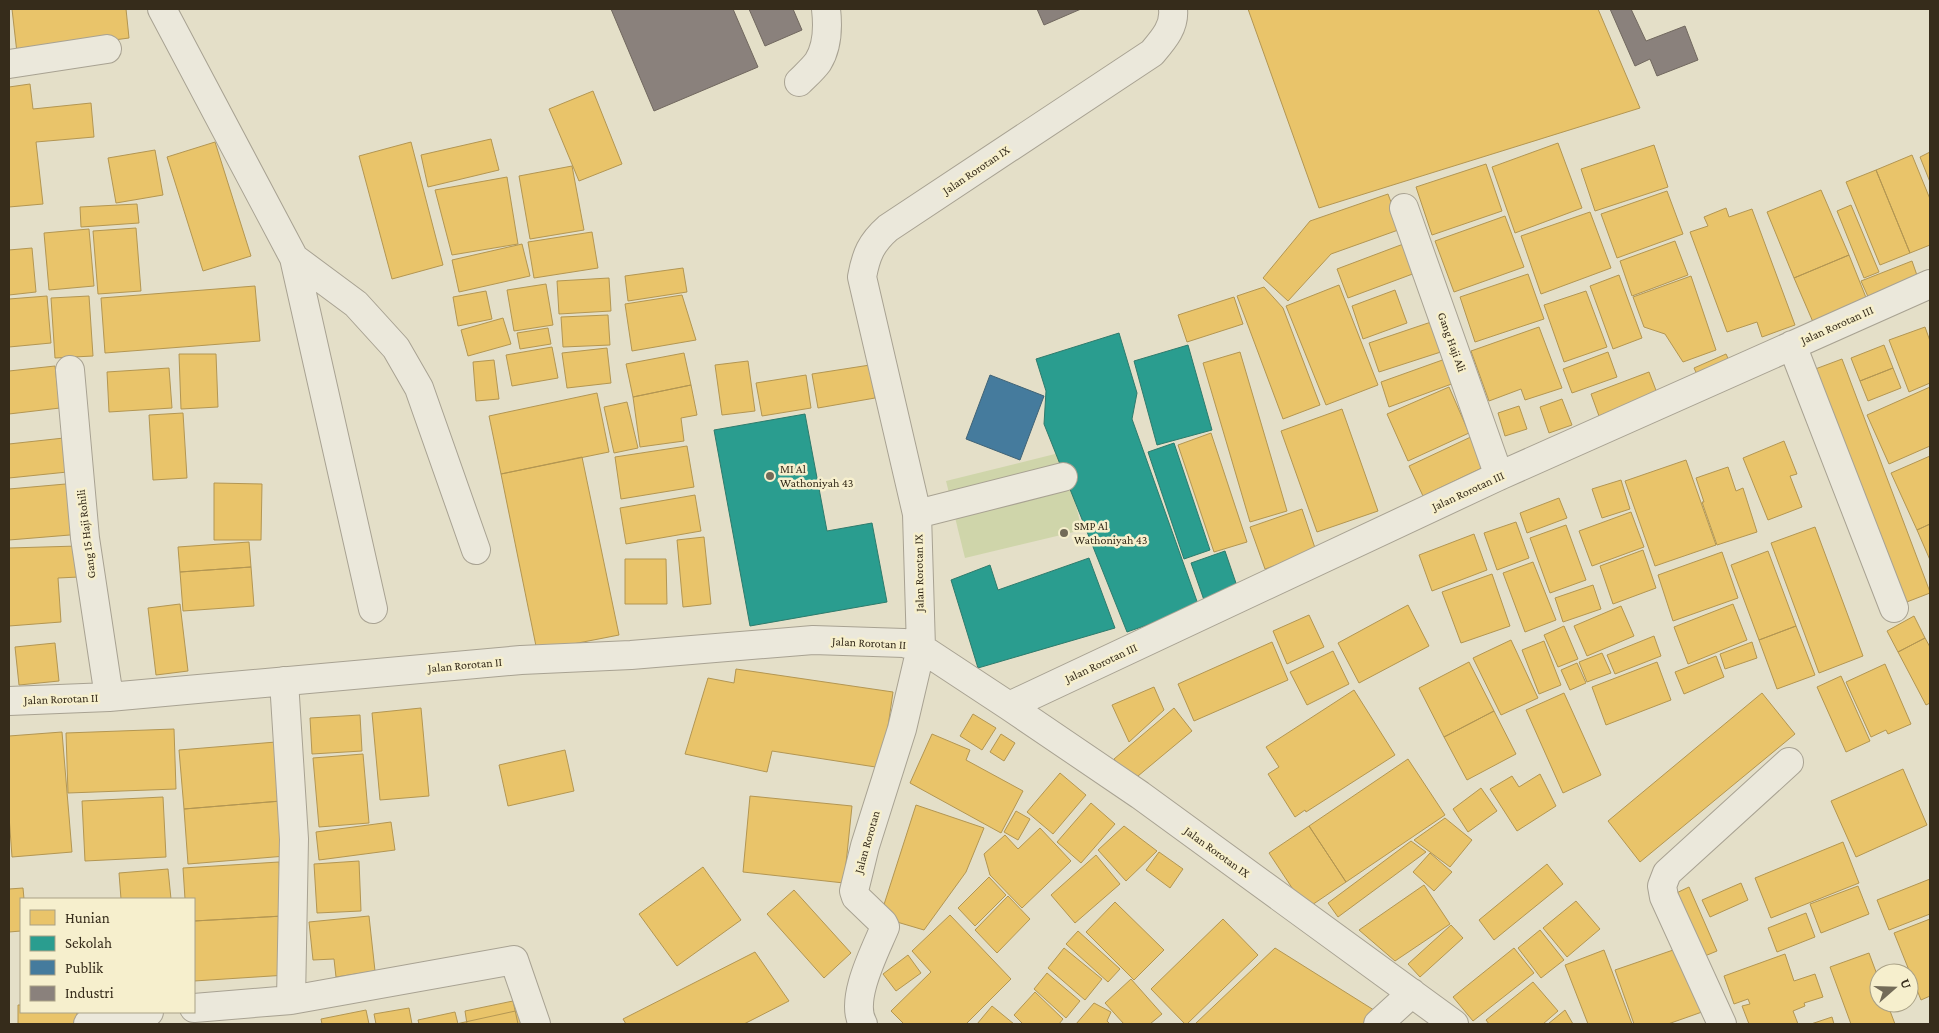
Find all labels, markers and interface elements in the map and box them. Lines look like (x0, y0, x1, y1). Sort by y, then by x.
street label: Jalan Rorotan IX (939, 142, 1012, 198)
street label: Jalan Rorotan III (1798, 303, 1876, 348)
street label: Gang Haji Ali (1435, 310, 1469, 374)
place label: MI Al Wathoniyah 43 (780, 462, 854, 490)
street label: Jalan Rorotan III (1429, 468, 1507, 514)
marker: MI Al Wathoniyah 43 (764, 470, 776, 482)
street label: Gang 15 Haji Rohili (74, 489, 98, 579)
place label: SMP Al Wathoniyah 43 (1074, 519, 1148, 547)
marker: SMP Al Wathoniyah 43 (1058, 527, 1070, 539)
street label: Jalan Rorotan IX (911, 534, 927, 613)
street label: Jalan Rorotan II (831, 634, 907, 652)
street label: Jalan Rorotan III (1062, 640, 1140, 686)
street label: Jalan Rorotan II (426, 655, 503, 675)
street label: Jalan Rorotan II (23, 691, 99, 707)
street label: Jalan Rorotan (851, 808, 883, 876)
street label: Jalan Rorotan IX (1181, 823, 1253, 881)
legend (20, 898, 195, 1013)
text: Hunian (65, 910, 110, 926)
text: Sekolah (65, 935, 112, 951)
text: Publik (65, 960, 104, 976)
north arrow (1869, 963, 1919, 1013)
text: U (1897, 976, 1916, 991)
text: Industri (65, 985, 114, 1001)

